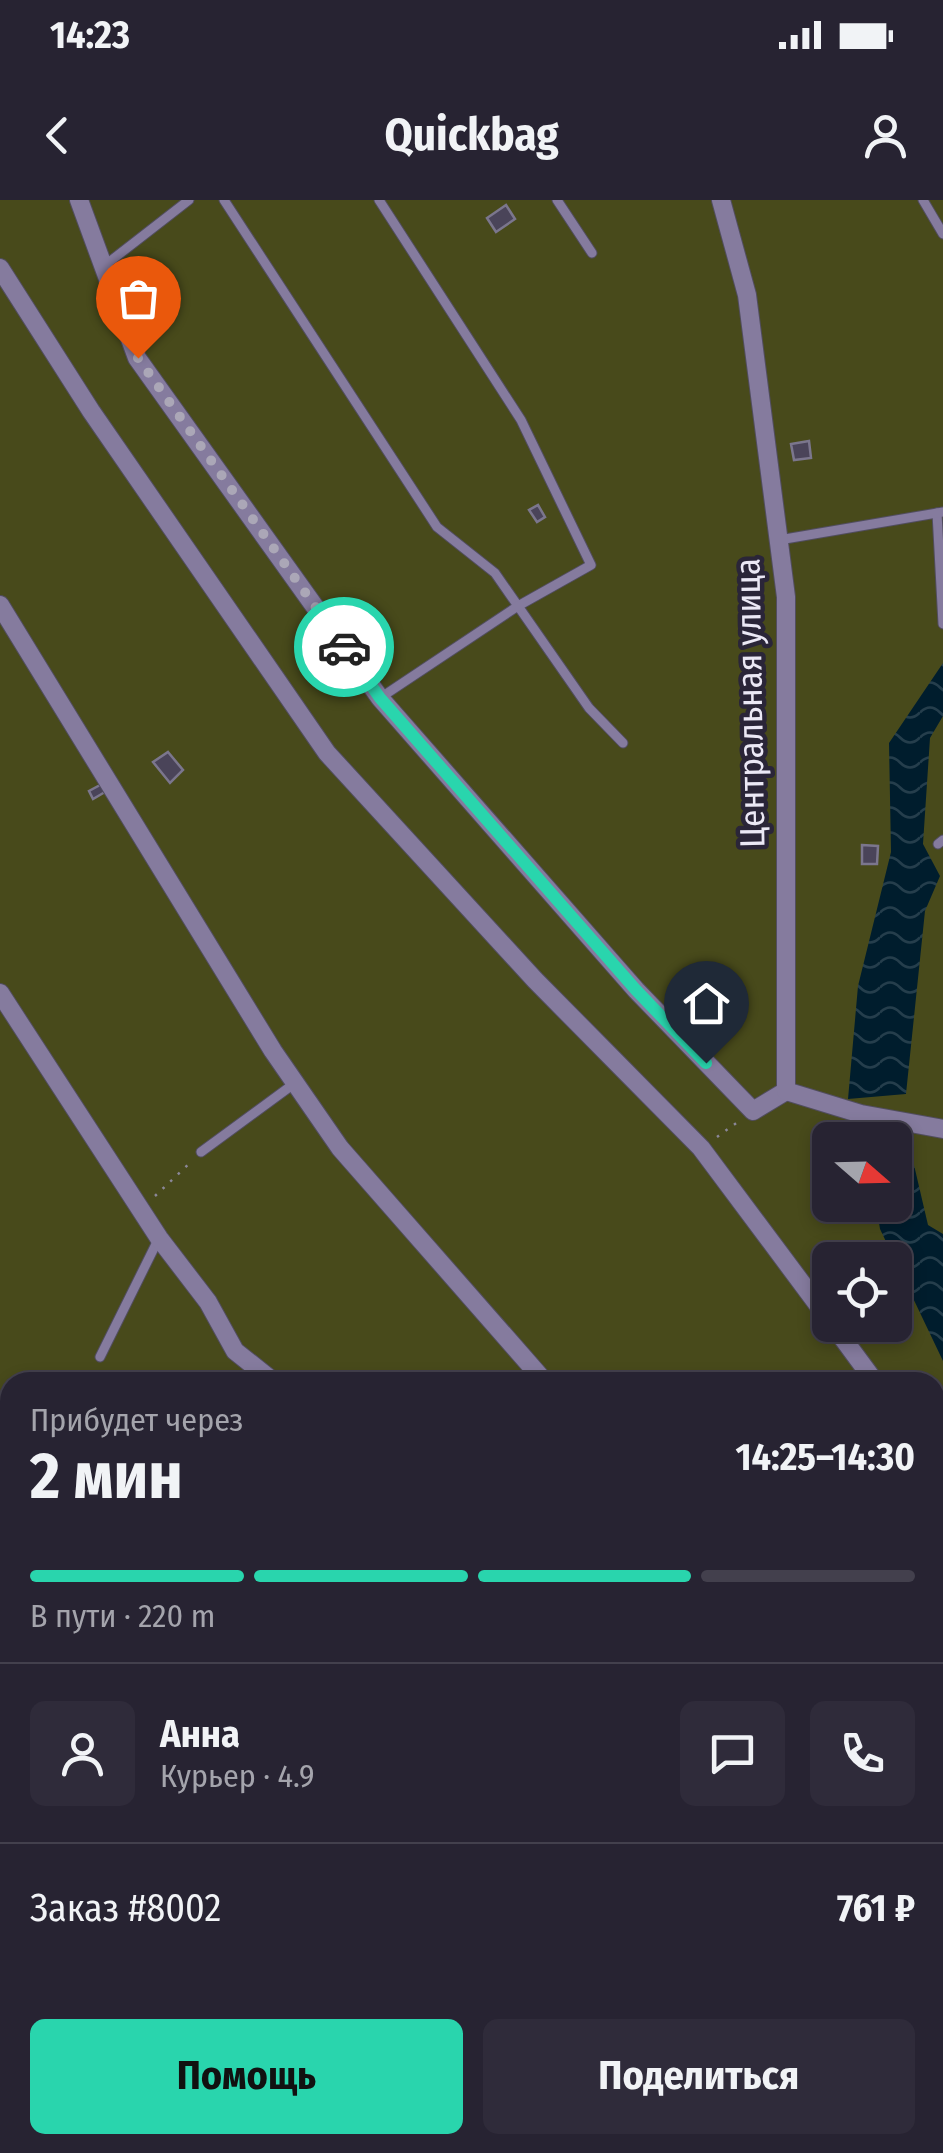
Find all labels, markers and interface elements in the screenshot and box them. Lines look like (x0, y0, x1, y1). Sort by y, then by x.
text: 14:23 (50, 12, 130, 58)
icon: back (30, 108, 85, 163)
text: Quickbag (384, 108, 559, 162)
icon: person (858, 108, 913, 163)
pin (96, 256, 181, 359)
icon: bag (111, 271, 166, 326)
street label: Центральная улица (726, 558, 774, 848)
courier (294, 597, 394, 697)
icon: car (317, 620, 372, 675)
pin (664, 961, 749, 1064)
icon: home (679, 976, 734, 1031)
north arrow (812, 1122, 912, 1222)
map controls (812, 1122, 912, 1342)
button: locate (812, 1242, 912, 1342)
text: Прибудет через (30, 1401, 243, 1439)
text: 14:25–14:30 (735, 1434, 915, 1480)
text: 2 мин (30, 1437, 183, 1515)
text: В пути · 220 m (30, 1597, 215, 1635)
button: person (30, 1701, 135, 1806)
button: chat (680, 1701, 785, 1806)
button: phone (810, 1701, 915, 1806)
text: Анна (160, 1711, 240, 1757)
text: Курьер · 4.9 (160, 1757, 315, 1795)
text: Заказ #8002 (30, 1885, 221, 1931)
text: 761 ₽ (837, 1885, 915, 1931)
button: Помощь (30, 2019, 463, 2134)
button: Поделиться (483, 2019, 915, 2134)

